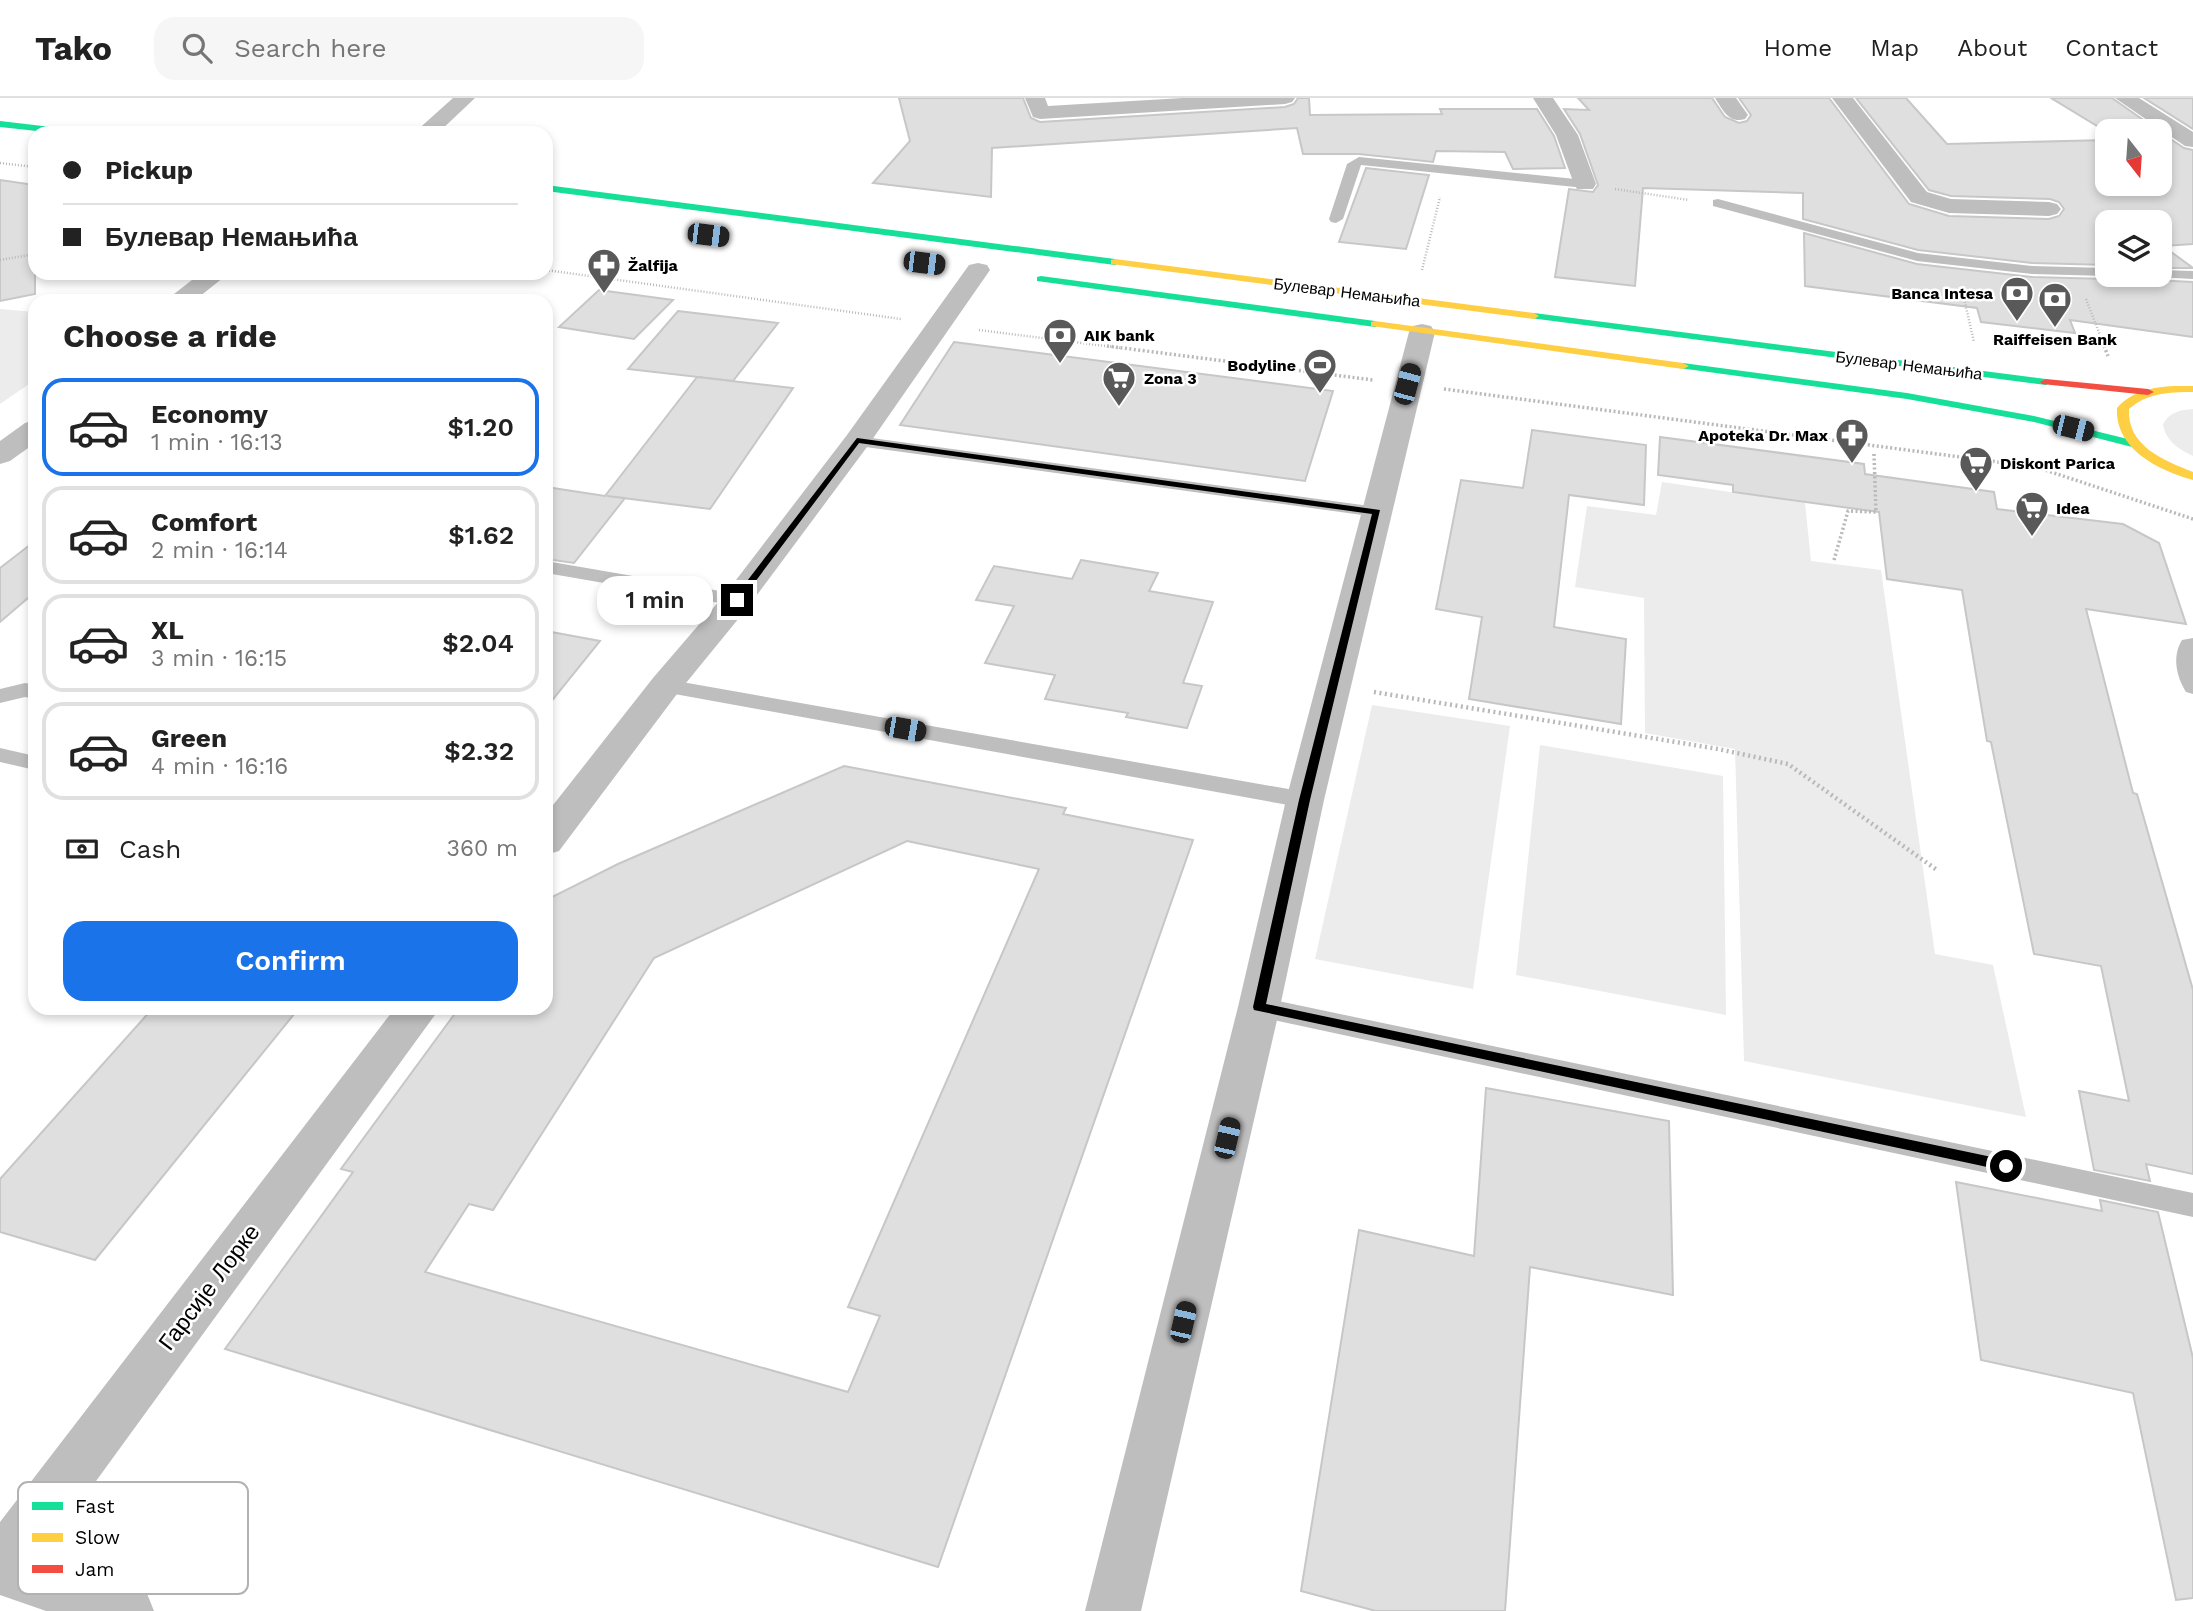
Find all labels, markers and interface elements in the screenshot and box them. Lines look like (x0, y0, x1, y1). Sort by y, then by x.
search box (154, 17, 644, 80)
text: Tako (35, 29, 112, 68)
icon: search (178, 29, 216, 67)
text: Search here (234, 33, 387, 63)
text: Home (1764, 34, 1832, 62)
text: Map (1870, 34, 1919, 62)
text: About (1957, 34, 2027, 62)
text: Contact (2065, 34, 2158, 62)
north arrow (2095, 119, 2172, 196)
map controls (2095, 119, 2172, 287)
text: Pickup (105, 155, 193, 185)
button: layers (2095, 210, 2172, 287)
text: Булевар Немањића (105, 222, 358, 252)
car (686, 222, 731, 248)
pharmacy icon: Žalfija (585, 246, 623, 295)
car (902, 250, 947, 276)
place label: Žalfija (628, 256, 679, 275)
street label: Булевар Немањића (1272, 274, 1421, 311)
bank icon: Banca Intesa (1998, 274, 2036, 323)
bank icon: Raiffeisen Bank (2036, 280, 2074, 329)
place label: Banca Intesa (1891, 284, 1994, 303)
bank icon: AIK bank (1041, 316, 1079, 365)
text: Choose a ride (63, 317, 277, 355)
place label: AIK bank (1084, 326, 1155, 345)
place label: Raiffeisen Bank (1993, 330, 2117, 349)
sports icon: Bodyline (1301, 346, 1339, 395)
street label: Булевар Немањића (1834, 347, 1983, 384)
place label: Bodyline (1227, 356, 1296, 375)
supermarket icon: Zona 3 (1100, 359, 1138, 408)
car (1392, 361, 1423, 407)
place label: Zona 3 (1144, 369, 1197, 388)
icon: car (67, 396, 130, 459)
text: Economy (151, 399, 268, 429)
text: $1.20 (447, 412, 514, 442)
car (2051, 413, 2096, 443)
pharmacy icon: Apoteka Dr. Max (1833, 416, 1871, 465)
place label: Apoteka Dr. Max (1698, 426, 1829, 445)
text: 1 min · 16:13 (151, 429, 283, 456)
supermarket icon: Diskont Parica (1957, 444, 1995, 493)
place label: Diskont Parica (2000, 454, 2116, 473)
supermarket icon: Idea (2013, 489, 2051, 538)
place label: Idea (2056, 499, 2090, 518)
icon: car (67, 504, 130, 567)
text: Comfort (151, 507, 257, 537)
text: $1.62 (448, 520, 514, 550)
text: 2 min · 16:14 (151, 537, 288, 564)
callout: 1 min (597, 575, 712, 624)
route end (721, 584, 753, 616)
text: 1 min (625, 587, 685, 614)
icon: car (67, 612, 130, 675)
text: XL (151, 615, 184, 645)
text: $2.04 (442, 628, 514, 658)
text: 3 min · 16:15 (151, 645, 287, 672)
car (883, 715, 928, 743)
icon: car (67, 720, 130, 783)
text: Green (151, 723, 227, 753)
text: $2.32 (444, 736, 514, 766)
text: 4 min · 16:16 (151, 753, 288, 780)
icon: cash (63, 830, 101, 868)
text: Cash (119, 834, 181, 864)
text: 360 m (447, 835, 518, 862)
button: Confirm (63, 921, 518, 1001)
car (1213, 1115, 1242, 1161)
route start (1990, 1150, 2022, 1182)
street label: Гарсије Лорке (153, 1219, 266, 1356)
car (1169, 1299, 1198, 1345)
legend (18, 1482, 248, 1594)
text: Fast (75, 1495, 114, 1518)
text: Slow (75, 1526, 120, 1549)
text: Jam (75, 1558, 114, 1581)

